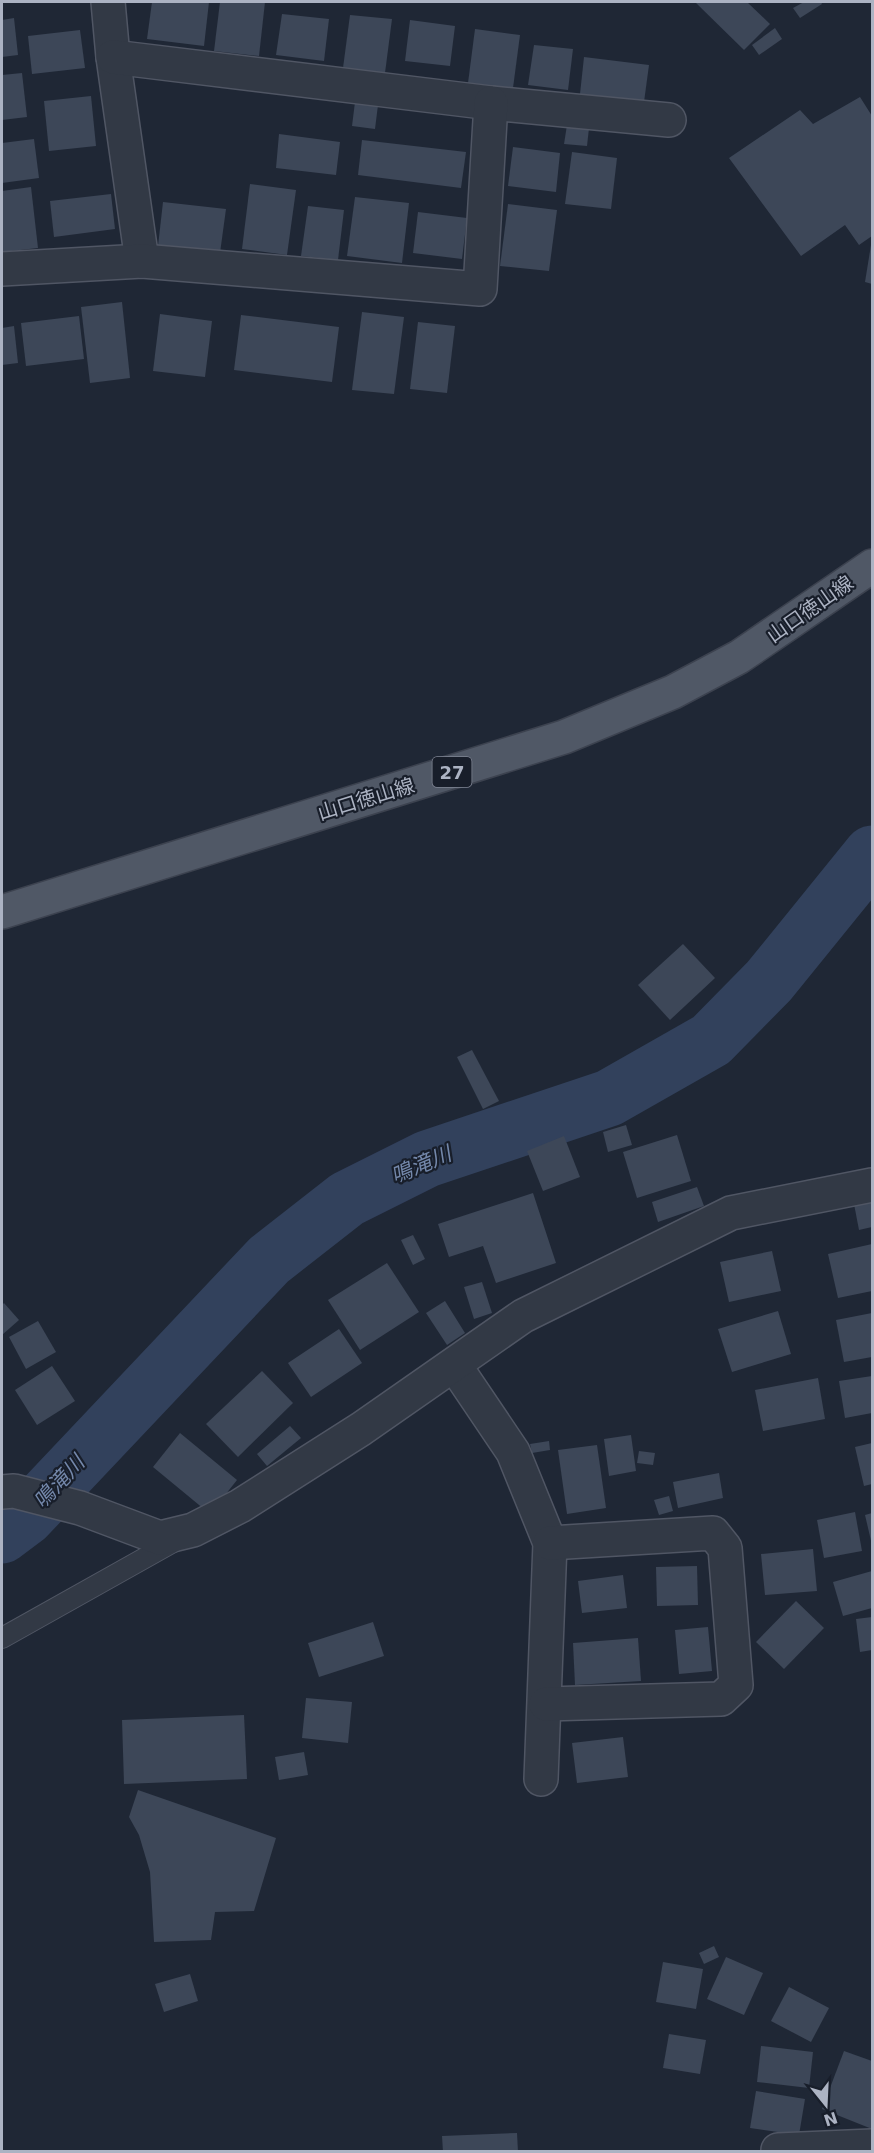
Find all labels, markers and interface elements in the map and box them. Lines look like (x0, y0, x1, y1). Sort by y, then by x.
street label: 山口徳山線 (762, 570, 858, 648)
road number: 27 (432, 757, 472, 787)
street label: 山口徳山線 (315, 773, 417, 825)
water label: 鳴滝川 (387, 1141, 457, 1188)
water label: 鳴滝川 (29, 1449, 91, 1513)
north arrow (796, 2075, 856, 2135)
text: N (821, 2108, 840, 2130)

